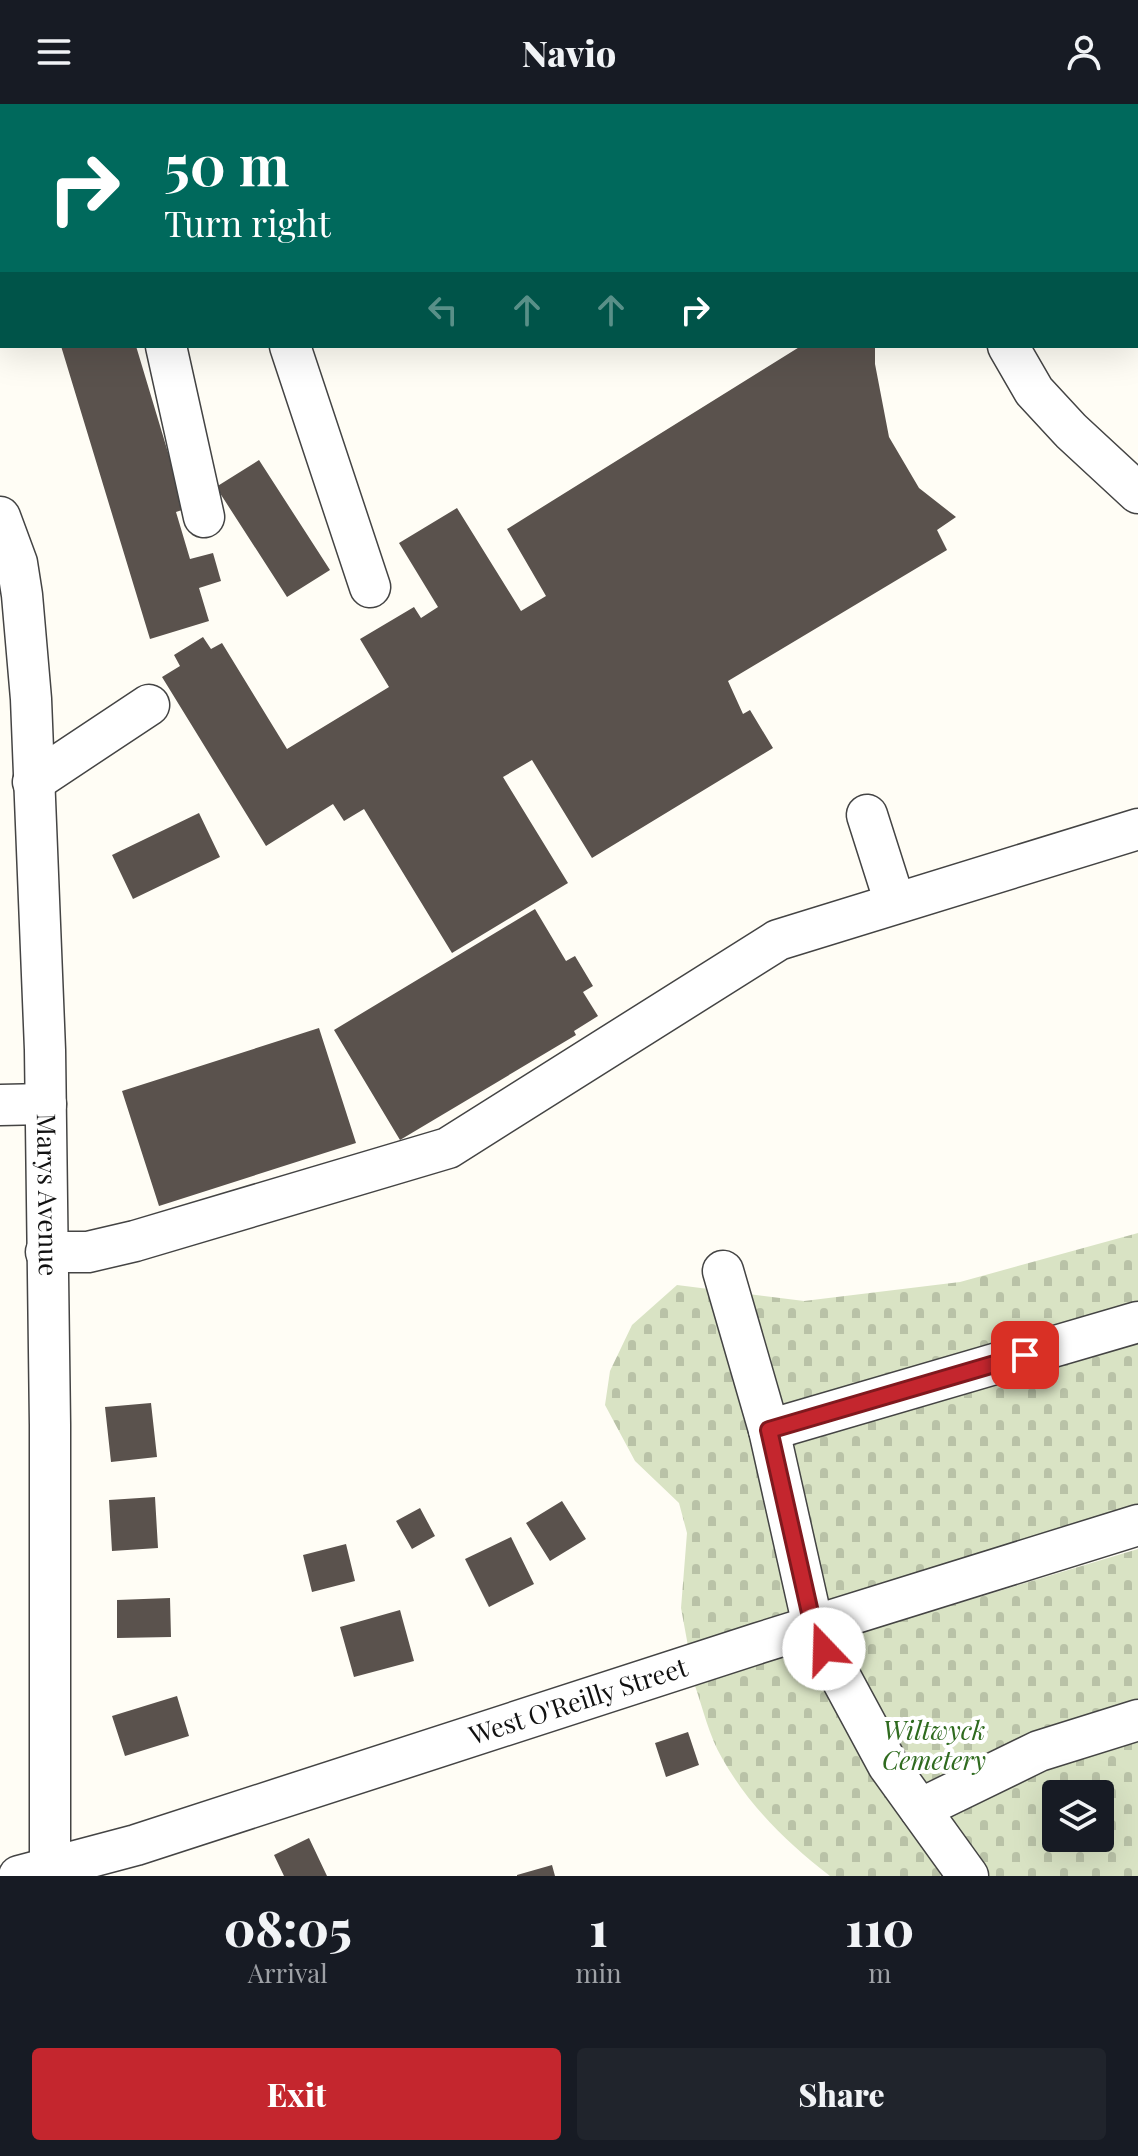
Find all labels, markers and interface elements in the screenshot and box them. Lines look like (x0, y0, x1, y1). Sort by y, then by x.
text: Navio (522, 28, 616, 76)
icon: menu (32, 30, 76, 74)
icon: person (1062, 30, 1106, 74)
text: 50 m (164, 126, 290, 201)
icon: right (32, 136, 136, 240)
text: Turn right (164, 198, 331, 246)
icon: left (421, 288, 465, 332)
icon: ahead (505, 288, 549, 332)
icon: ahead (589, 288, 633, 332)
icon: right (673, 288, 717, 332)
street label: Marys Avenue (30, 1113, 67, 1277)
pin (991, 1321, 1059, 1389)
icon: arrive (1003, 1333, 1047, 1377)
position arrow (782, 1607, 866, 1691)
street label: West O'Reilly Street (463, 1648, 692, 1752)
park label: Wiltwyck Cemetery (882, 1712, 986, 1777)
map controls (1042, 1780, 1114, 1852)
button: layers (1042, 1780, 1114, 1852)
text: 08:05 (224, 1895, 352, 1959)
text: 1 (589, 1895, 608, 1959)
text: 110 (845, 1895, 914, 1959)
text: Arrival (248, 1955, 328, 1990)
text: min (575, 1955, 622, 1990)
text: m (868, 1955, 891, 1990)
button: Exit (32, 2048, 561, 2140)
button: Share (577, 2048, 1106, 2140)

